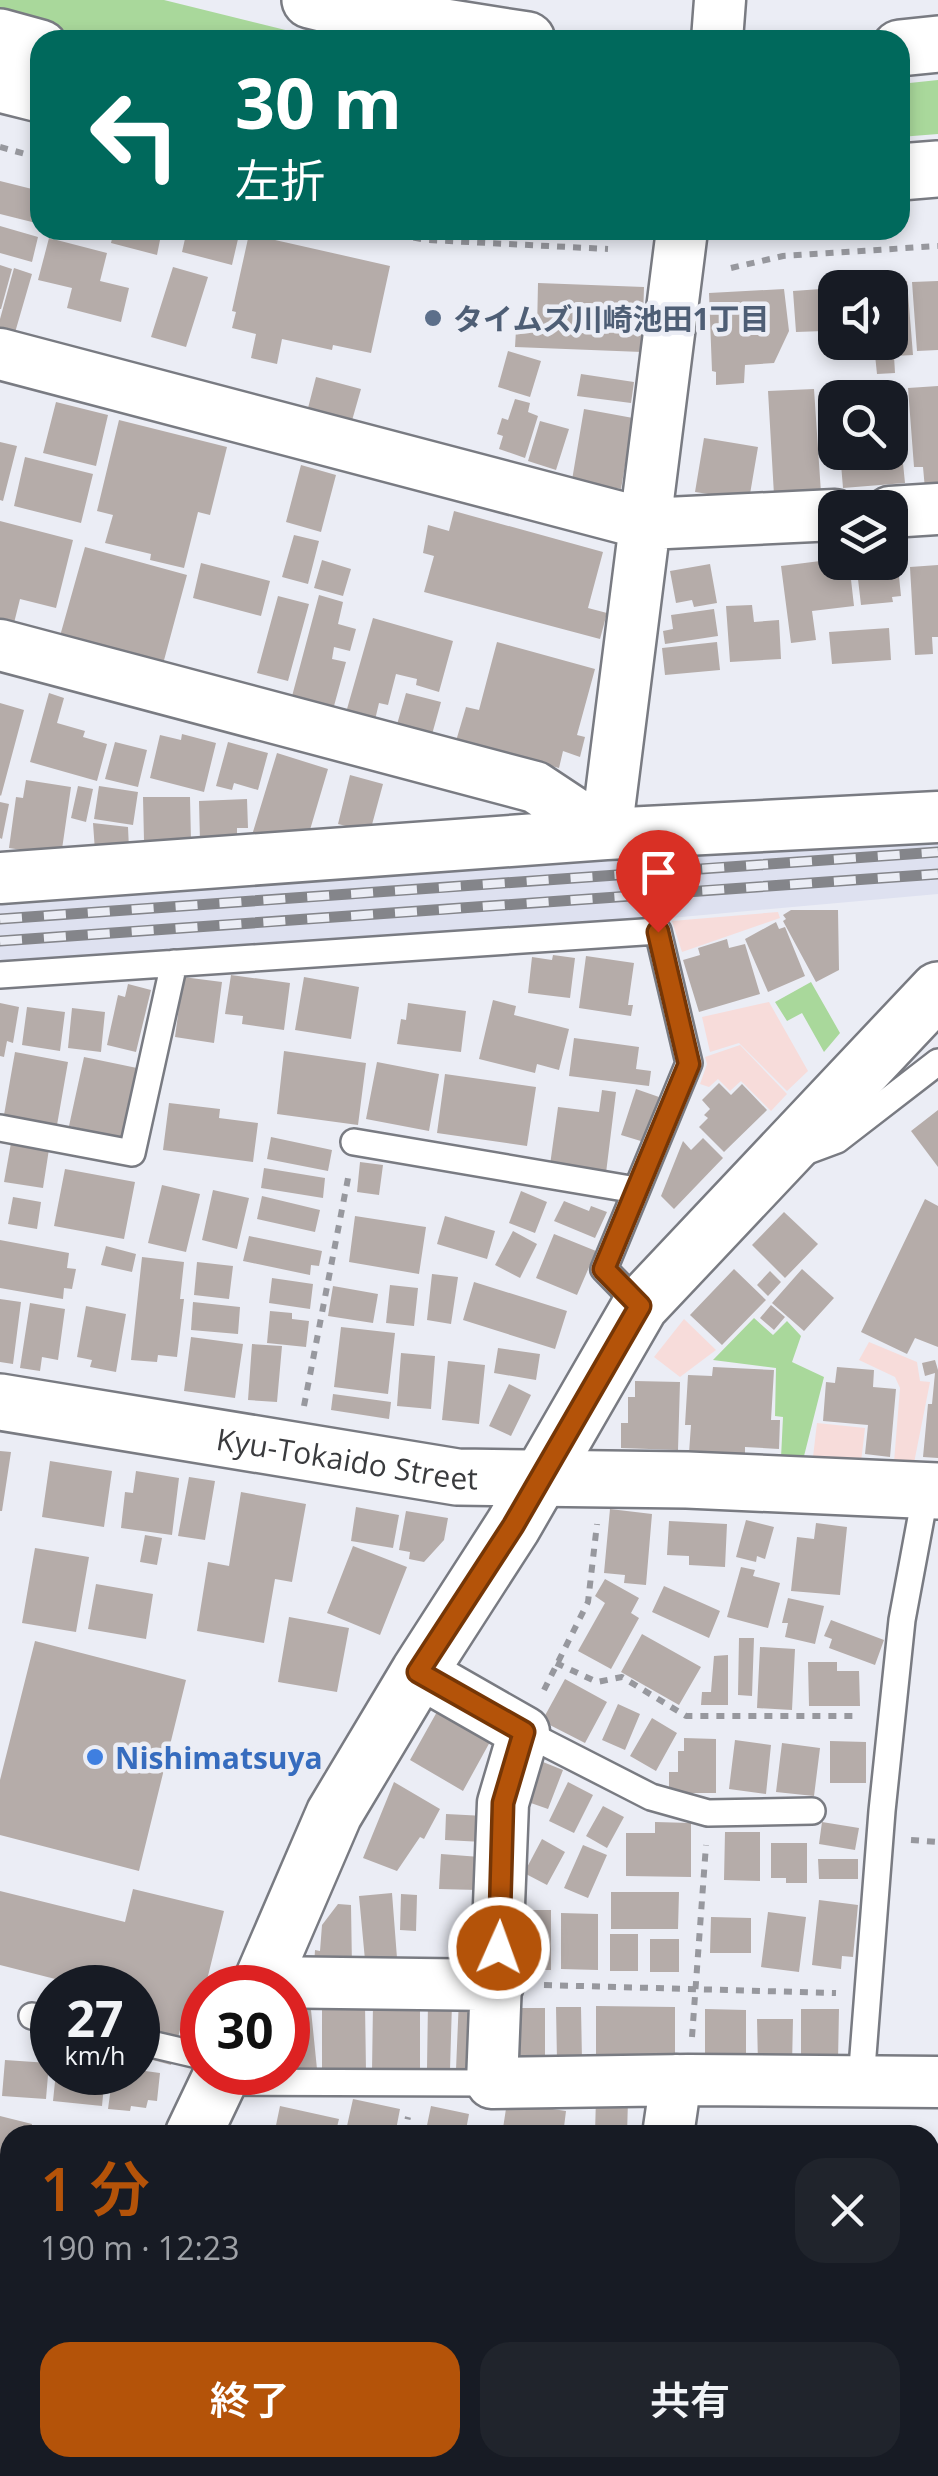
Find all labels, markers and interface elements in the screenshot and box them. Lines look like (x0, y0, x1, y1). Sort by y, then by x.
text: 30 m (235, 54, 402, 150)
icon: left (70, 70, 200, 200)
text: 左折 (235, 149, 325, 210)
map controls (818, 270, 908, 580)
button: sound (818, 270, 908, 360)
place label: タイムズ川崎池田1丁目 (453, 298, 770, 339)
marker: タイムズ川崎池田1丁目 (422, 307, 444, 329)
button: search (818, 380, 908, 470)
button: layers (818, 490, 908, 580)
pin (616, 830, 701, 933)
icon: arrive (631, 845, 686, 900)
street label: Kyu-Tokaido Street (214, 1417, 478, 1498)
place label: Nishimatsuya (115, 1737, 323, 1778)
marker: Nishimatsuya (84, 1746, 106, 1768)
position arrow (447, 1896, 551, 2000)
speed limit sign: 30 (180, 1965, 310, 2095)
text: 27 (66, 1984, 124, 2052)
text: km/h (65, 2038, 125, 2072)
text: 1 分 (40, 2147, 150, 2229)
button: close (795, 2158, 900, 2263)
text: 190 m · 12:23 (40, 2226, 239, 2269)
button: 終了 (40, 2342, 460, 2457)
button: 共有 (480, 2342, 900, 2457)

